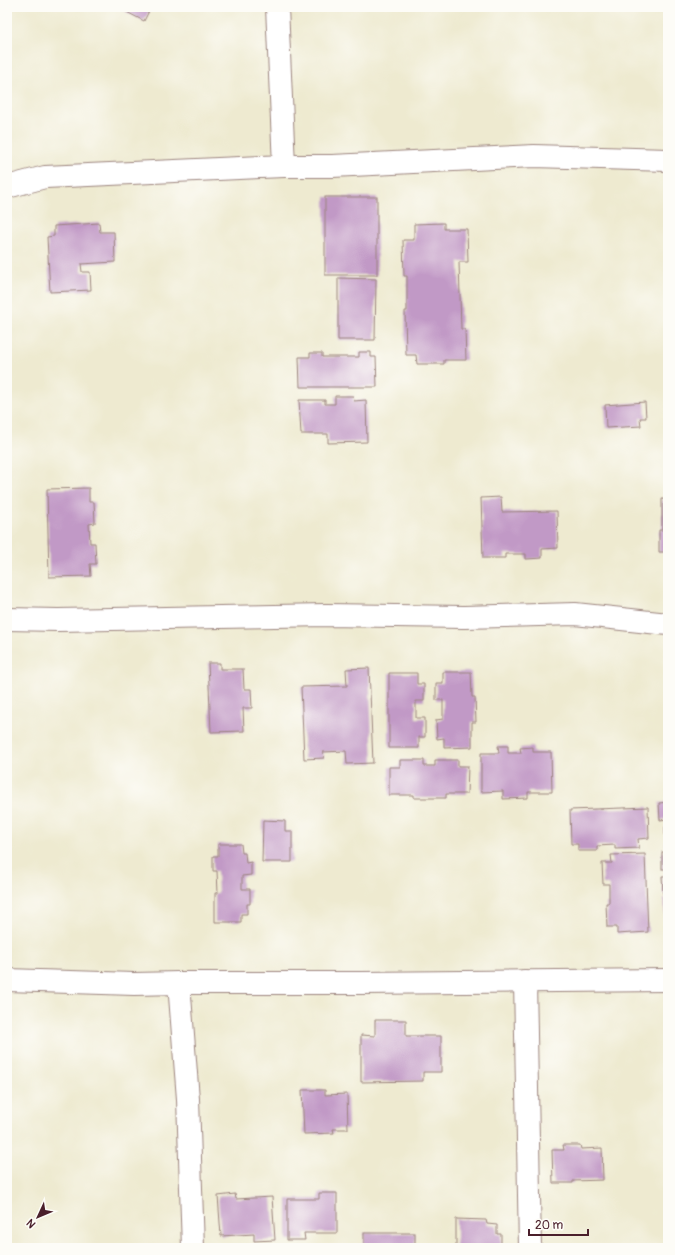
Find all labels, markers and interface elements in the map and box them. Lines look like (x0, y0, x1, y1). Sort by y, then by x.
north arrow (18, 1197, 58, 1237)
scale bar (529, 1211, 588, 1237)
text: N (24, 1216, 38, 1231)
text: 20 m (535, 1218, 564, 1233)

